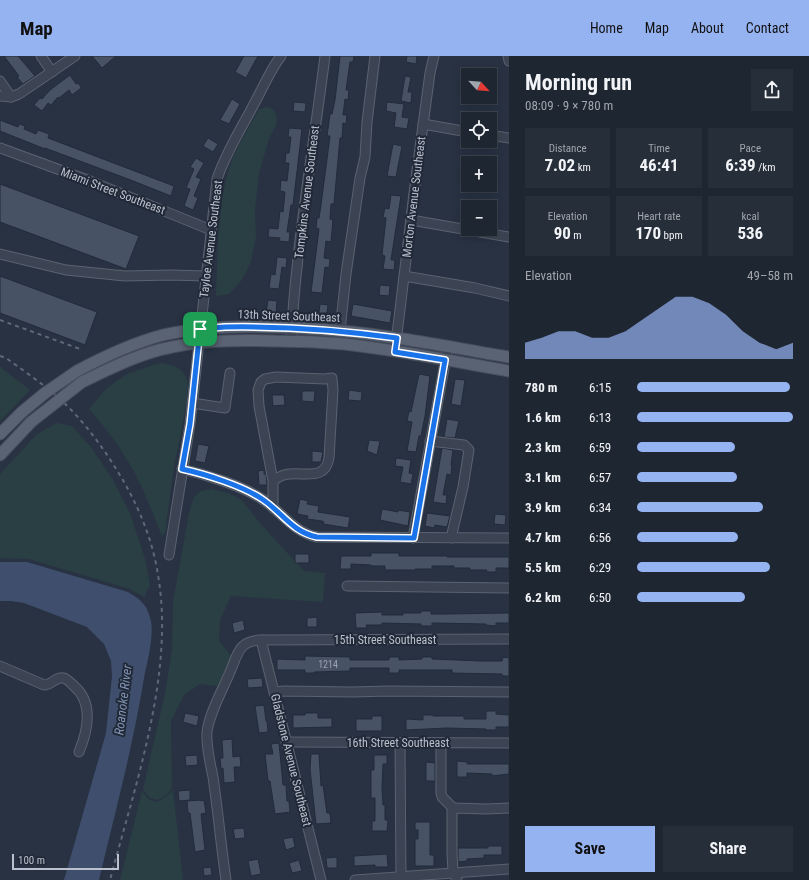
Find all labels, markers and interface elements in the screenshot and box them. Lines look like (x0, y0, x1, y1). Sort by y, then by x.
text: Map (20, 17, 53, 40)
text: Home (590, 20, 623, 36)
text: Map (645, 20, 669, 36)
text: About (691, 20, 724, 36)
text: Contact (746, 20, 789, 36)
north arrow (461, 68, 497, 104)
map controls (461, 68, 497, 236)
button: share (751, 69, 793, 111)
text: Morning run (525, 70, 632, 95)
text: 08:09 · 9 × 780 m (525, 98, 613, 113)
button: locate (461, 112, 497, 148)
street label: Tompkins Avenue Southeast (292, 124, 322, 259)
street label: Morton Avenue Southeast (400, 135, 428, 258)
text: Distance (549, 142, 587, 155)
text: Time (648, 142, 670, 155)
text: Pace (740, 142, 761, 155)
text: 7.02 (544, 155, 575, 175)
text: 46:41 (639, 155, 679, 175)
text: 6:39 (725, 155, 756, 175)
button: + (461, 156, 497, 192)
text: km (575, 161, 591, 174)
text: /km (756, 161, 775, 174)
street label: Miami Street Southeast (59, 165, 168, 218)
street label: Tayloe Avenue Southeast (197, 179, 225, 299)
button: − (461, 200, 497, 236)
text: Elevation (548, 210, 587, 223)
text: Heart rate (637, 210, 681, 223)
text: kcal (741, 210, 759, 223)
text: 90 (554, 223, 571, 243)
text: 170 (635, 223, 661, 243)
text: 536 (737, 223, 763, 243)
text: m (571, 229, 582, 242)
text: bpm (661, 229, 683, 242)
text: Elevation (525, 268, 572, 283)
text: 49–58 m (747, 268, 793, 283)
street label: 13th Street Southeast (237, 307, 341, 325)
pin (183, 312, 217, 346)
icon: arrive (189, 318, 211, 340)
text: 780 m (525, 380, 557, 395)
text: 6:15 (589, 380, 611, 395)
text: 1.6 km (525, 410, 561, 425)
text: 6:13 (589, 410, 611, 425)
text: 2.3 km (525, 440, 561, 455)
text: 6:59 (589, 440, 611, 455)
text: 3.1 km (525, 470, 561, 485)
text: 6:57 (589, 470, 611, 485)
text: 3.9 km (525, 500, 561, 515)
text: 6:34 (589, 500, 611, 515)
text: 4.7 km (525, 530, 561, 545)
text: 6:56 (589, 530, 611, 545)
text: 5.5 km (525, 560, 561, 575)
text: 6:29 (589, 560, 611, 575)
text: 6.2 km (525, 590, 561, 605)
text: 6:50 (589, 590, 611, 605)
street label: 15th Street Southeast (334, 633, 437, 647)
house number: 1214 (318, 659, 338, 670)
water label: Roanoke River (111, 663, 135, 736)
street label: Gladstone Avenue Southeast (268, 692, 314, 828)
street label: 16th Street Southeast (347, 736, 450, 750)
button: Save (525, 826, 655, 872)
button: Share (663, 826, 793, 872)
scale bar (12, 852, 119, 871)
text: 100 m (18, 854, 45, 867)

